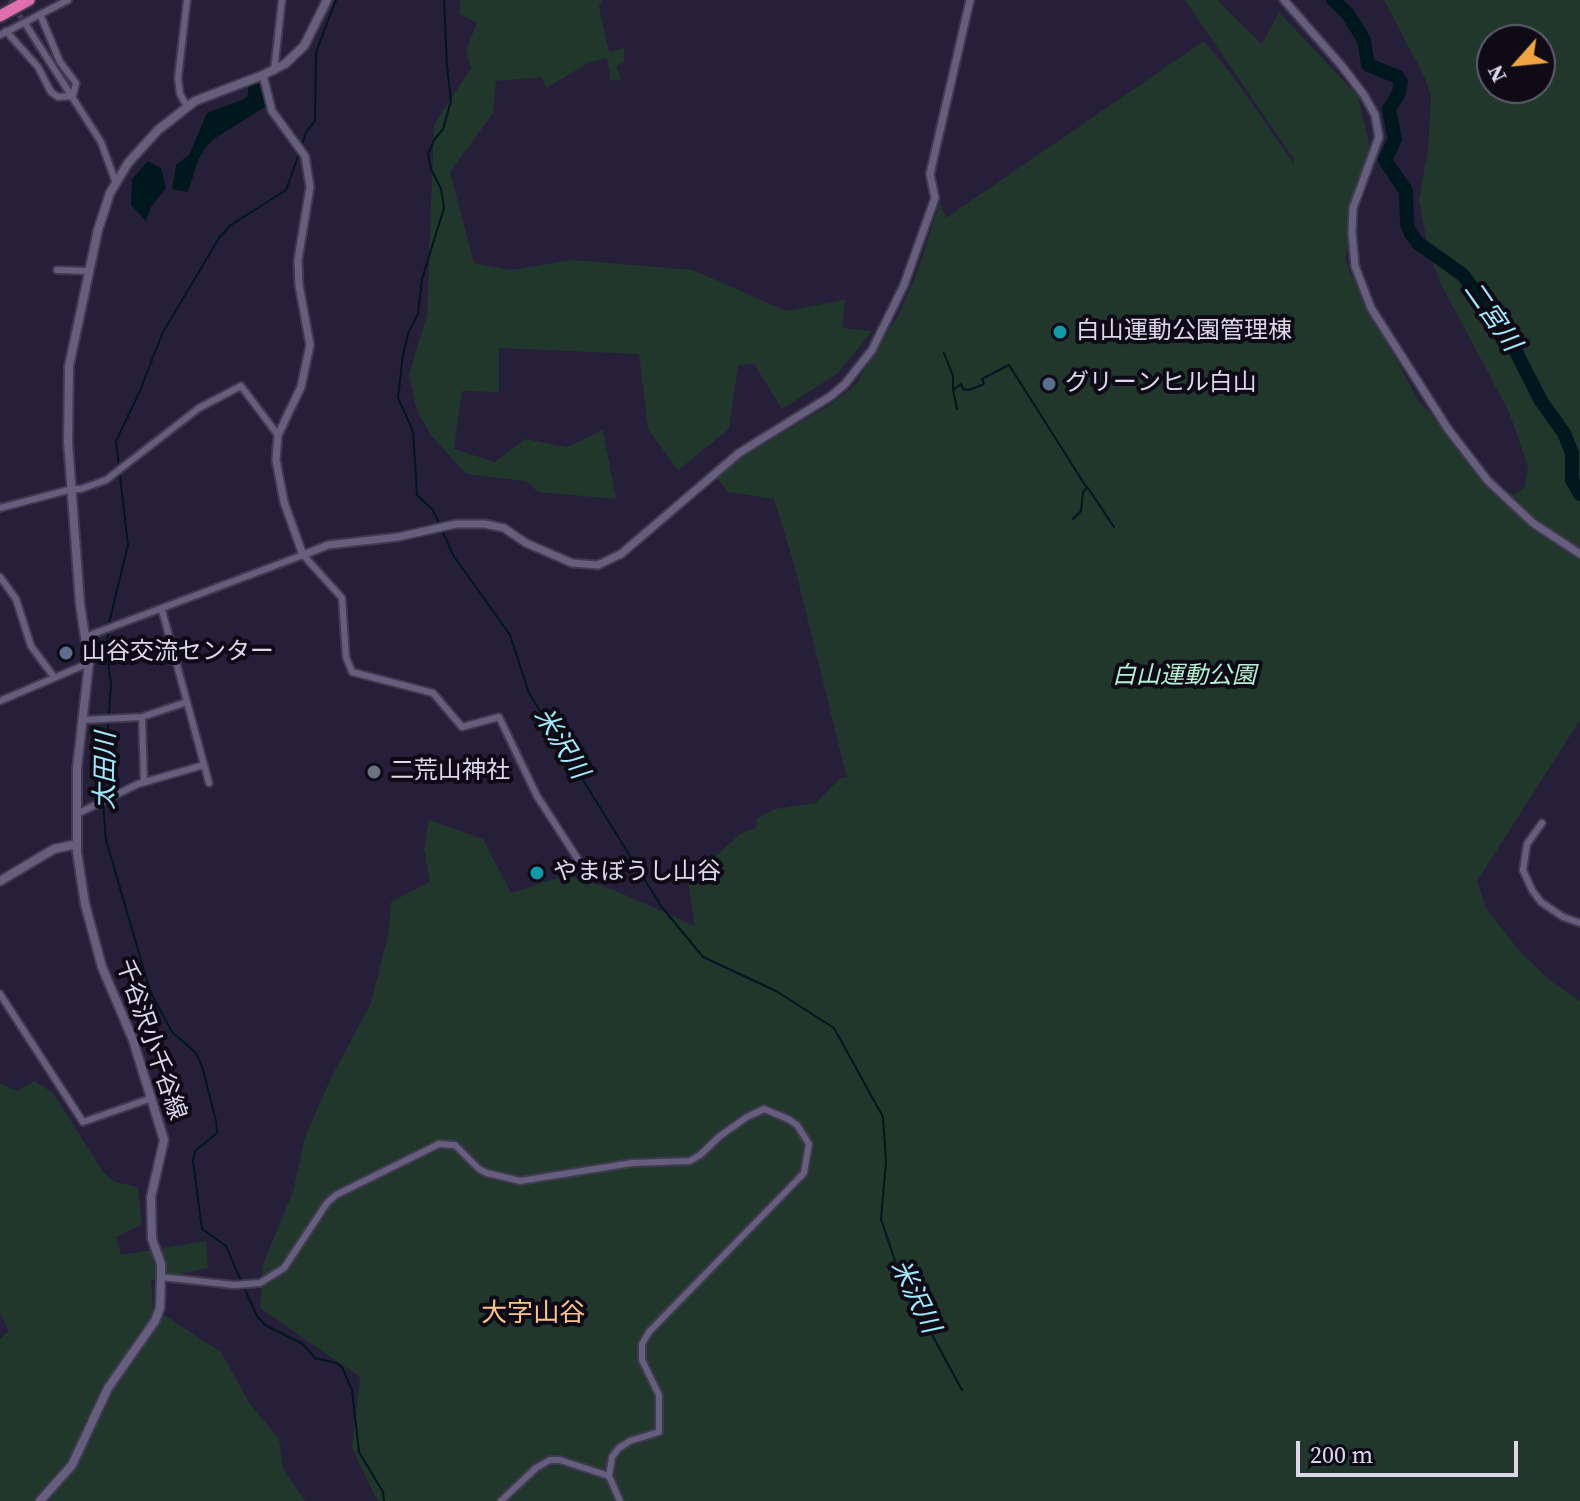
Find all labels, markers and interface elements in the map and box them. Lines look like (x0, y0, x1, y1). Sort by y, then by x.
north arrow (1476, 24, 1556, 104)
text: N (1479, 60, 1513, 88)
water label: 二宮川 (1456, 276, 1526, 358)
place label: 白山運動公園管理棟 (1076, 318, 1292, 346)
marker: 白山運動公園管理棟 (1051, 323, 1069, 341)
place label: グリーンヒル白山 (1065, 370, 1257, 398)
marker: グリーンヒル白山 (1040, 375, 1058, 393)
place label: 山谷交流センター (82, 639, 274, 667)
marker: 山谷交流センター (57, 644, 75, 662)
park label: 白山運動公園 (1112, 663, 1256, 691)
water label: 米沢川 (526, 703, 594, 785)
water label: 太田川 (91, 732, 123, 810)
place label: 二荒山神社 (390, 758, 510, 786)
marker: 二荒山神社 (365, 763, 383, 781)
place label: やまぼうし山谷 (553, 859, 721, 887)
marker: やまぼうし山谷 (528, 864, 546, 882)
street label: 千谷沢小千谷線 (109, 956, 191, 1124)
water label: 米沢川 (883, 1255, 945, 1339)
district label: 大字山谷 (481, 1298, 585, 1330)
scale bar (1300, 1425, 1522, 1475)
text: 200 m (1310, 1438, 1373, 1471)

